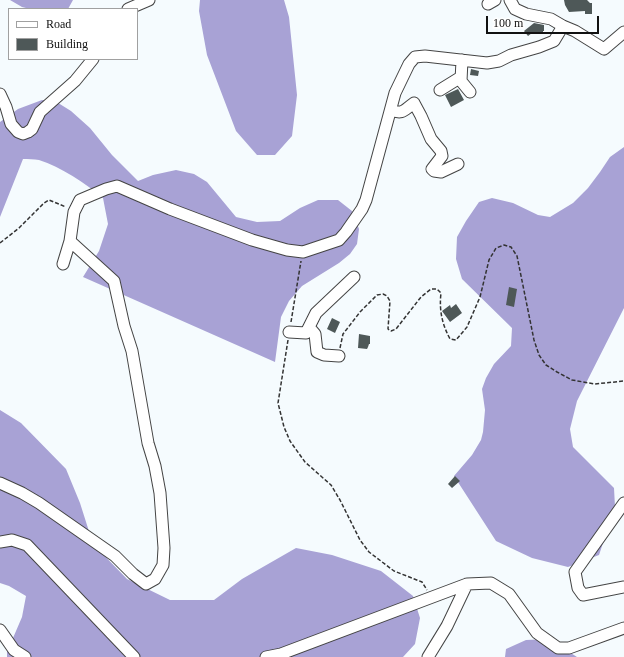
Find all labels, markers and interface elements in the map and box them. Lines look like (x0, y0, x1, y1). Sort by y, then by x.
legend (8, 8, 138, 60)
scale bar (488, 8, 601, 34)
text: 100 m (493, 16, 523, 30)
text: Road (46, 17, 71, 31)
text: Building (46, 37, 88, 51)

